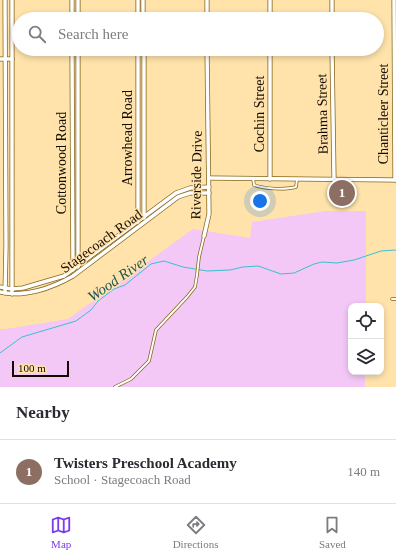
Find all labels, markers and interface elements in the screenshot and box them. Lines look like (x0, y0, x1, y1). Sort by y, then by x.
search box (12, 12, 384, 56)
icon: search (26, 23, 48, 45)
text: Search here (58, 26, 128, 42)
street label: Chanticleer Street (376, 64, 391, 164)
street label: Brahma Street (314, 74, 331, 154)
street label: Cochin Street (252, 76, 267, 152)
street label: Arrowhead Road (120, 90, 135, 186)
street label: Cottonwood Road (54, 112, 69, 214)
street label: Riverside Drive (188, 130, 205, 220)
pin: 1 (329, 178, 355, 208)
your location (250, 191, 270, 211)
street label: Stagecoach Road (58, 207, 145, 276)
water label: Wood River (85, 251, 151, 305)
map controls (348, 303, 384, 375)
button: locate (348, 303, 384, 339)
button: layers (348, 339, 384, 375)
scale bar (12, 359, 69, 378)
text: 100 m (18, 362, 46, 374)
text: Nearby (16, 403, 70, 422)
text: Twisters Preschool Academy (54, 455, 237, 471)
text: 1 (26, 464, 32, 479)
text: 140 m (347, 464, 380, 479)
text: School · Stagecoach Road (54, 472, 191, 487)
tab: Map (50, 514, 72, 550)
tab: Directions (173, 514, 218, 550)
tab: Saved (319, 514, 346, 550)

